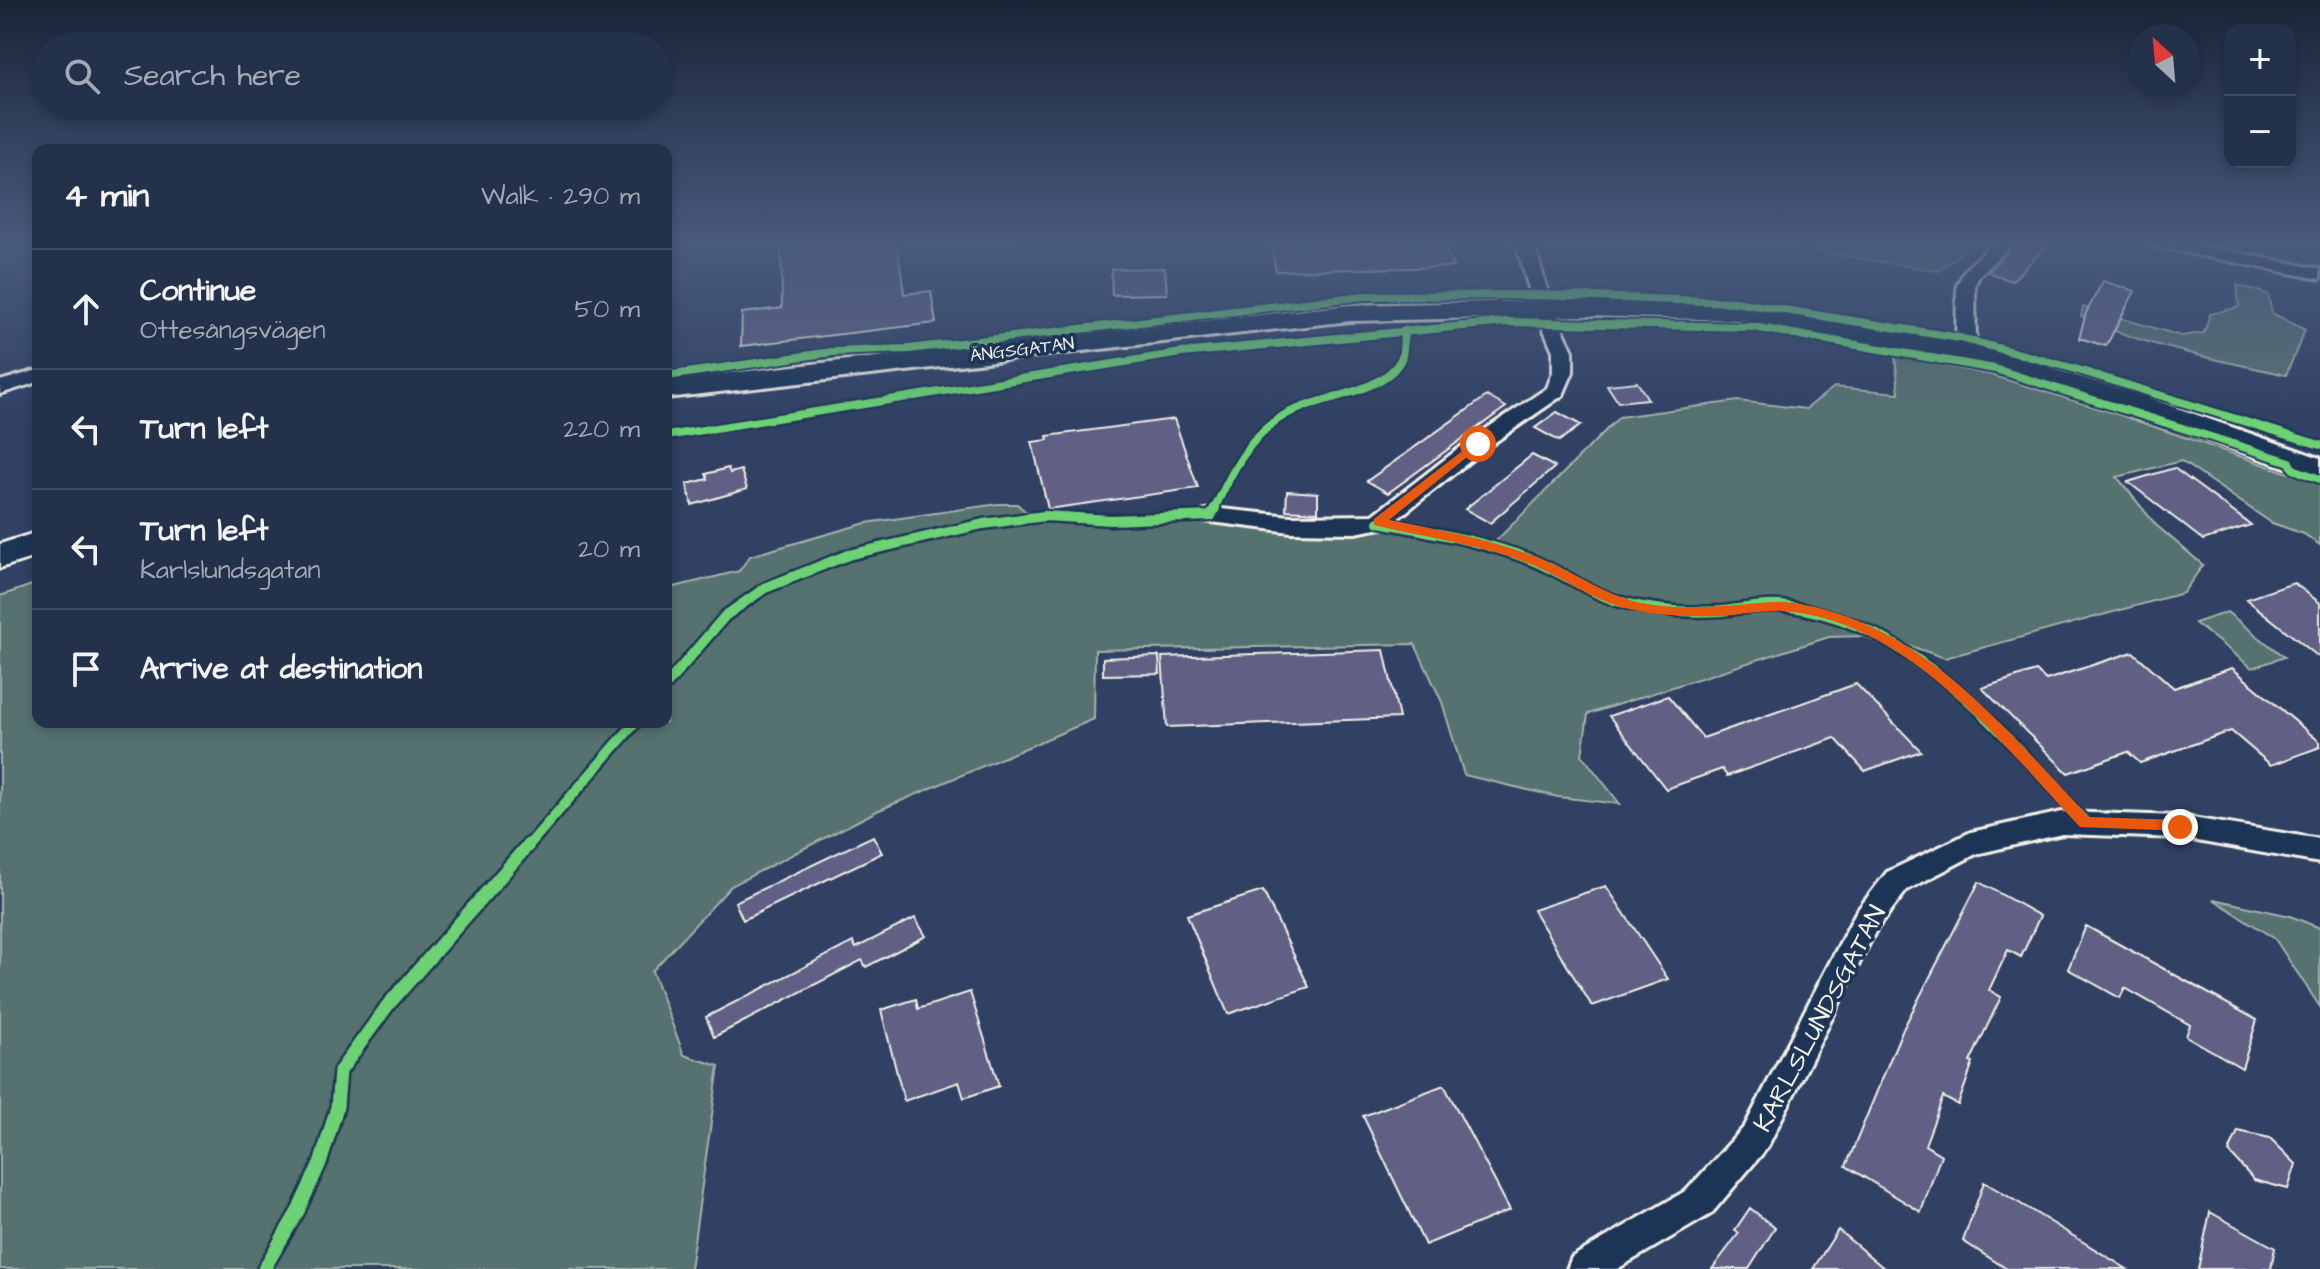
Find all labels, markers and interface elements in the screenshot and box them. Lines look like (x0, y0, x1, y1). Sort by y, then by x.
north arrow (2128, 24, 2200, 96)
map controls (2224, 24, 2296, 168)
button: + (2224, 24, 2296, 96)
search box (32, 32, 672, 120)
icon: search (60, 54, 104, 98)
text: Search here (124, 55, 301, 97)
button: − (2224, 96, 2296, 168)
text: 4 min (64, 172, 149, 220)
text: Walk · 290 m (481, 178, 640, 214)
text: Continue (140, 270, 256, 312)
icon: ahead (64, 287, 108, 331)
text: 50 m (575, 291, 640, 327)
text: Ottesångsvägen (140, 312, 325, 348)
street label: ÄNGSGATAN (968, 331, 1076, 368)
icon: left (64, 407, 108, 451)
text: Turn left (140, 408, 268, 450)
text: 220 m (563, 411, 640, 447)
route start (1460, 426, 1496, 462)
text: Turn left (140, 510, 268, 552)
icon: left (64, 527, 108, 571)
text: 20 m (578, 531, 640, 567)
text: Karlslundsgatan (140, 552, 321, 588)
icon: arrive (64, 647, 108, 691)
text: Arrive at destination (140, 648, 422, 690)
route end (2162, 809, 2198, 845)
street label: KARLSLUNDSGATAN (1745, 899, 1895, 1138)

